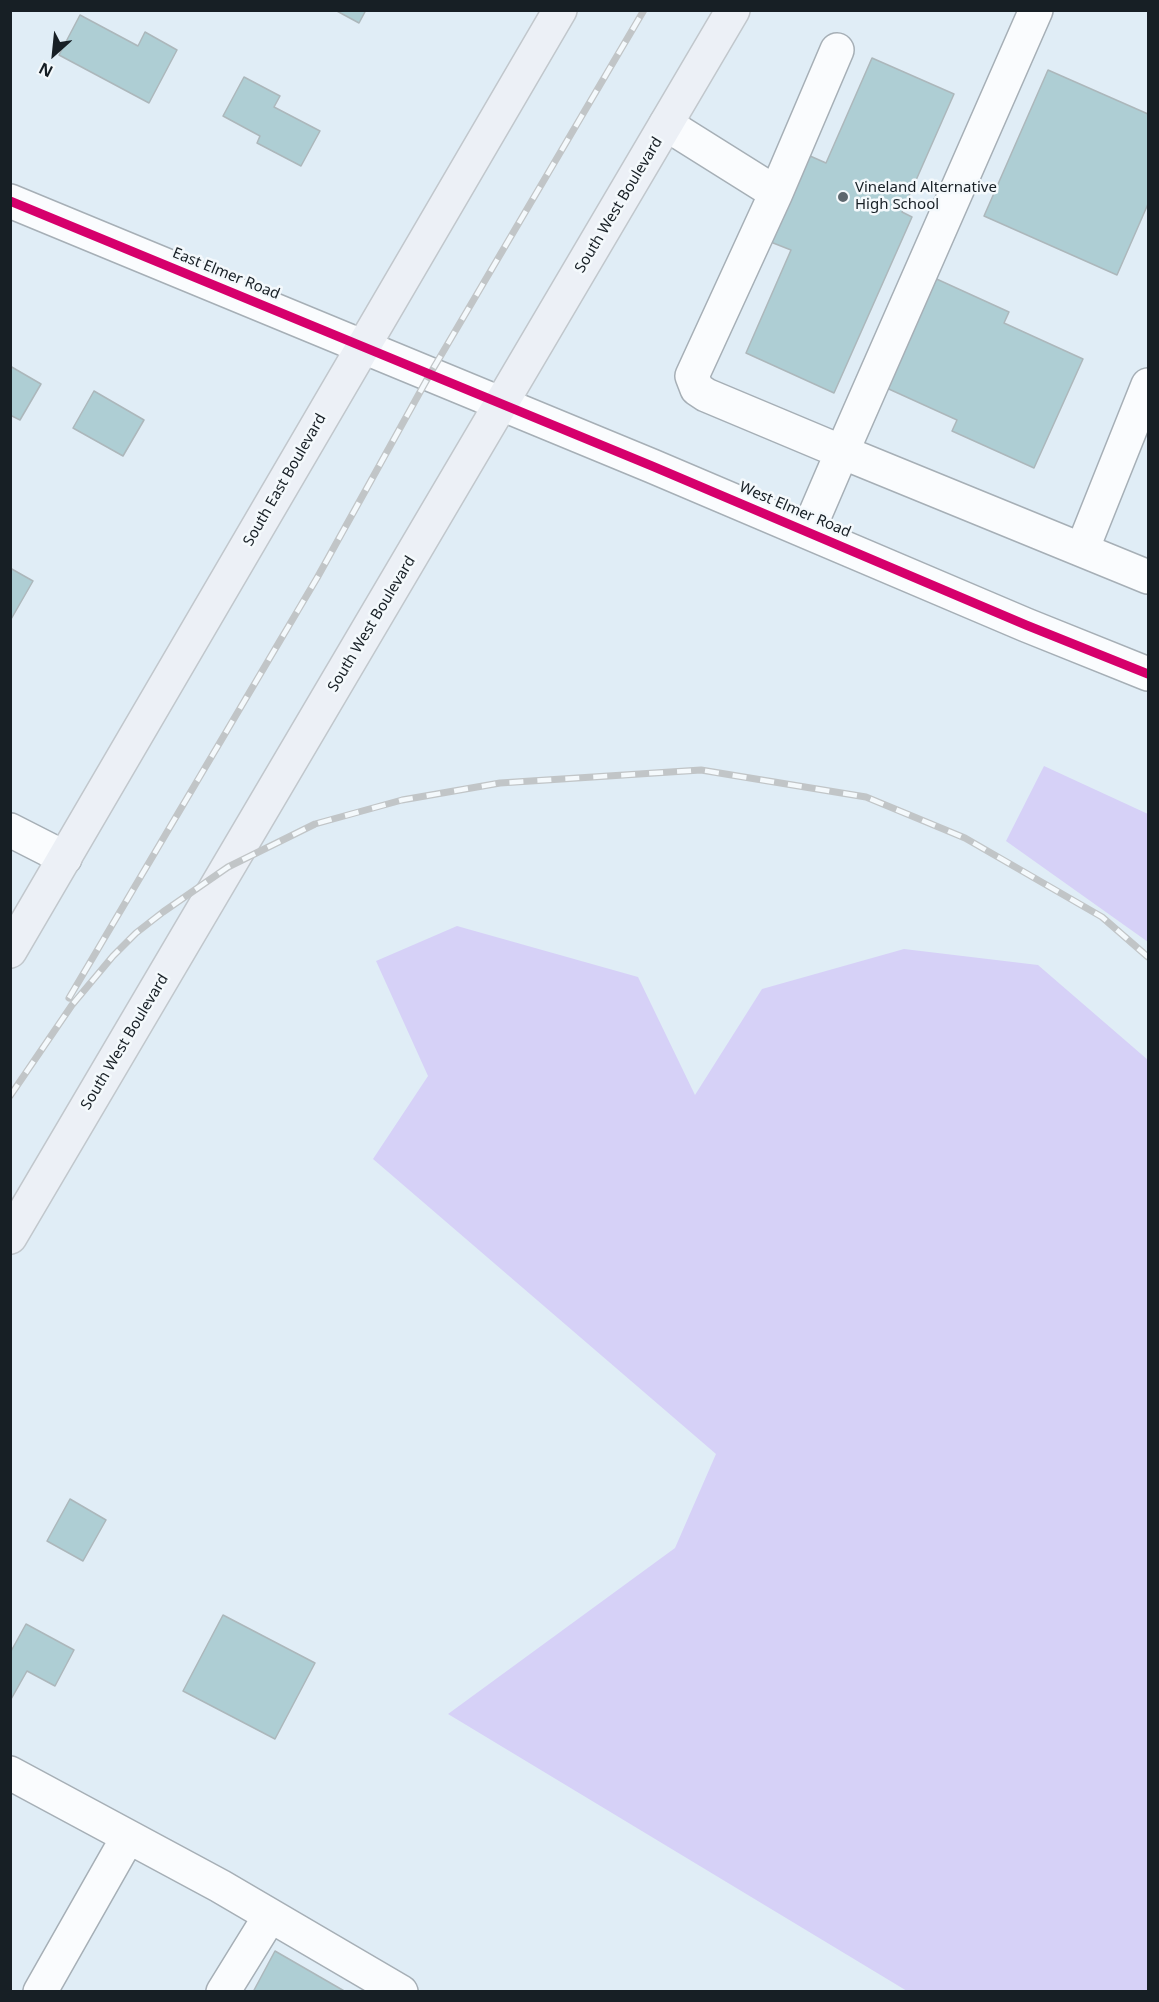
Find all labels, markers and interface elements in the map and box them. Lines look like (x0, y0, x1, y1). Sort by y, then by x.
north arrow (24, 24, 84, 84)
text: N (35, 57, 57, 83)
street label: South West Boulevard (571, 134, 667, 276)
place label: Vineland Alternative High School (855, 179, 997, 214)
marker: Vineland Alternative High School (836, 190, 850, 204)
street label: East Elmer Road (170, 244, 282, 304)
street label: South East Boulevard (240, 411, 330, 549)
street label: West Elmer Road (737, 478, 853, 542)
street label: South West Boulevard (324, 553, 420, 695)
street label: South West Boulevard (77, 971, 173, 1113)

